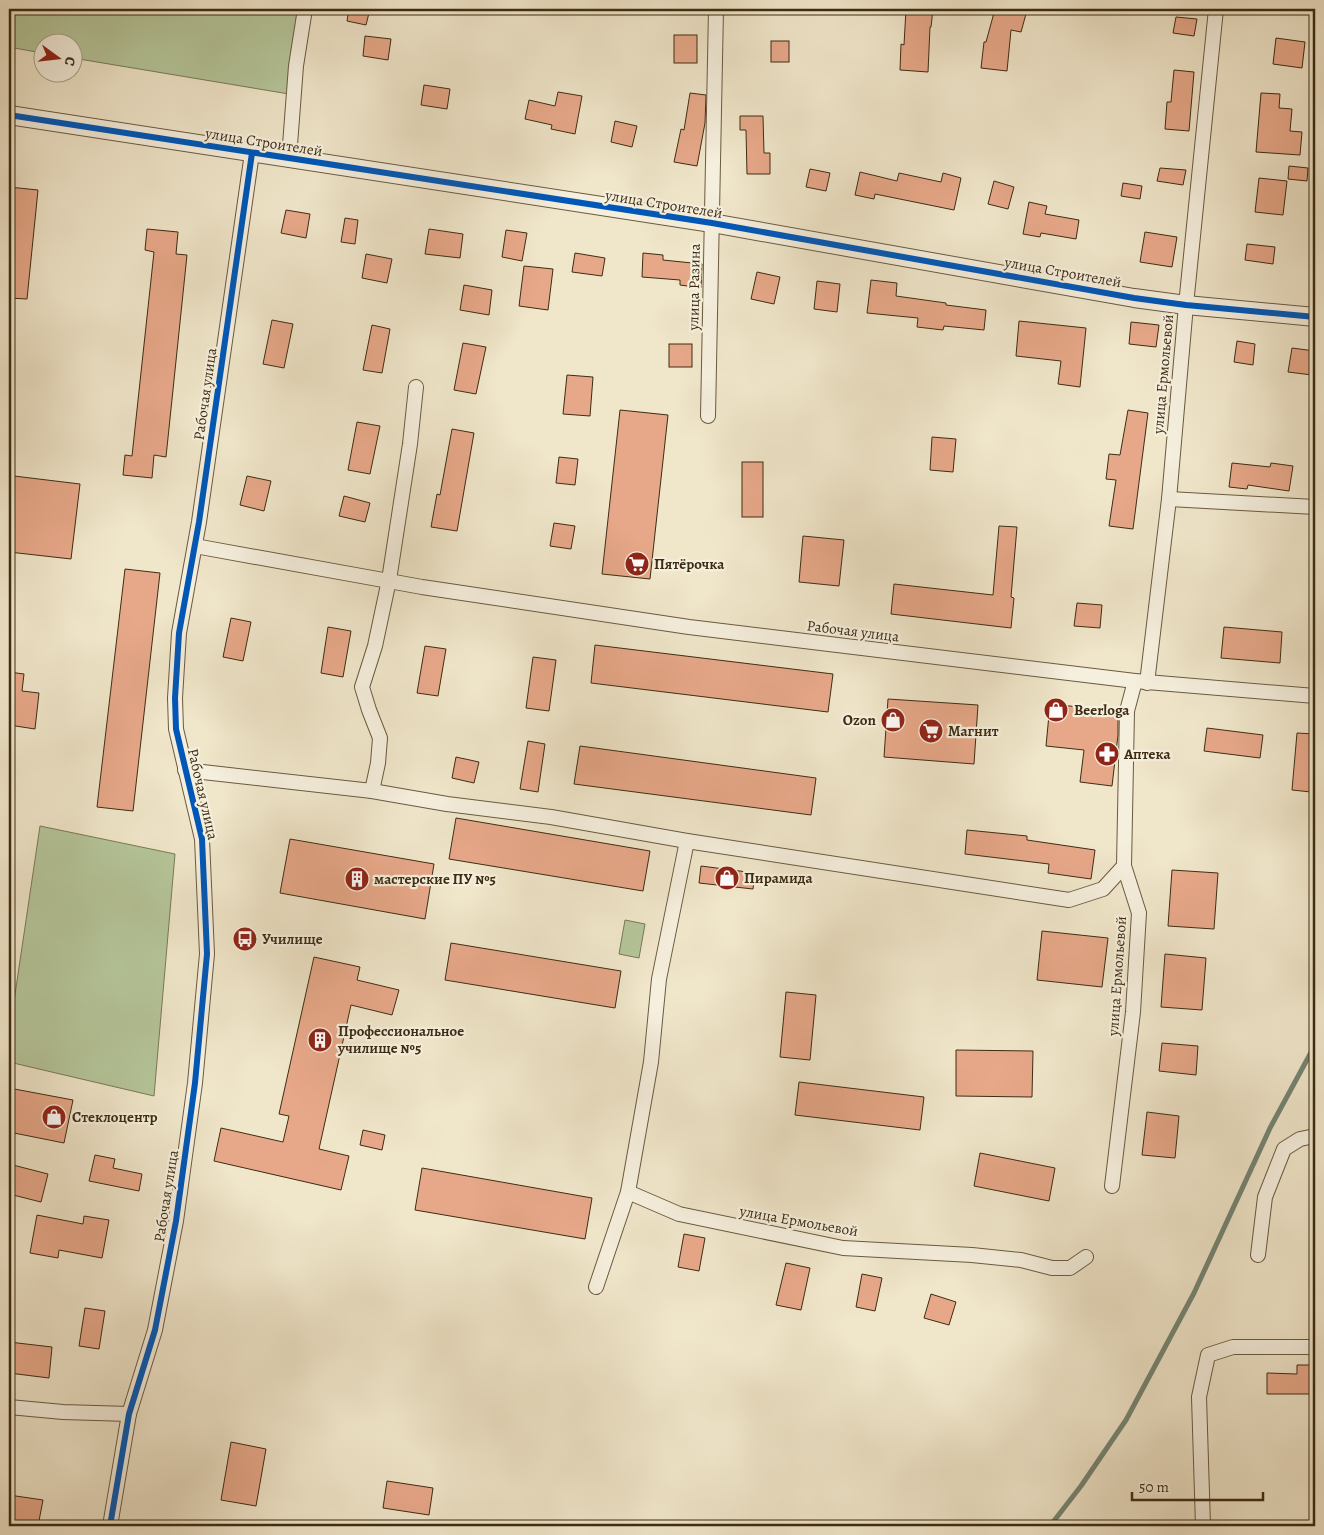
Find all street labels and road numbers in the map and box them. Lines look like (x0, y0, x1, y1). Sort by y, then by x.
street label: улица Строителей (203, 123, 324, 161)
street label: улица Строителей (603, 185, 724, 223)
street label: улица Разина (683, 243, 705, 332)
street label: улица Строителей (1002, 252, 1123, 292)
street label: улица Ермольевой (1148, 313, 1178, 436)
street label: Рабочая улица (189, 347, 221, 441)
street label: Рабочая улица (806, 615, 900, 647)
street label: Рабочая улица (183, 746, 223, 842)
street label: улица Ермольевой (1103, 915, 1131, 1038)
street label: Рабочая улица (149, 1148, 183, 1243)
street label: улица Ермольевой (737, 1201, 860, 1241)

